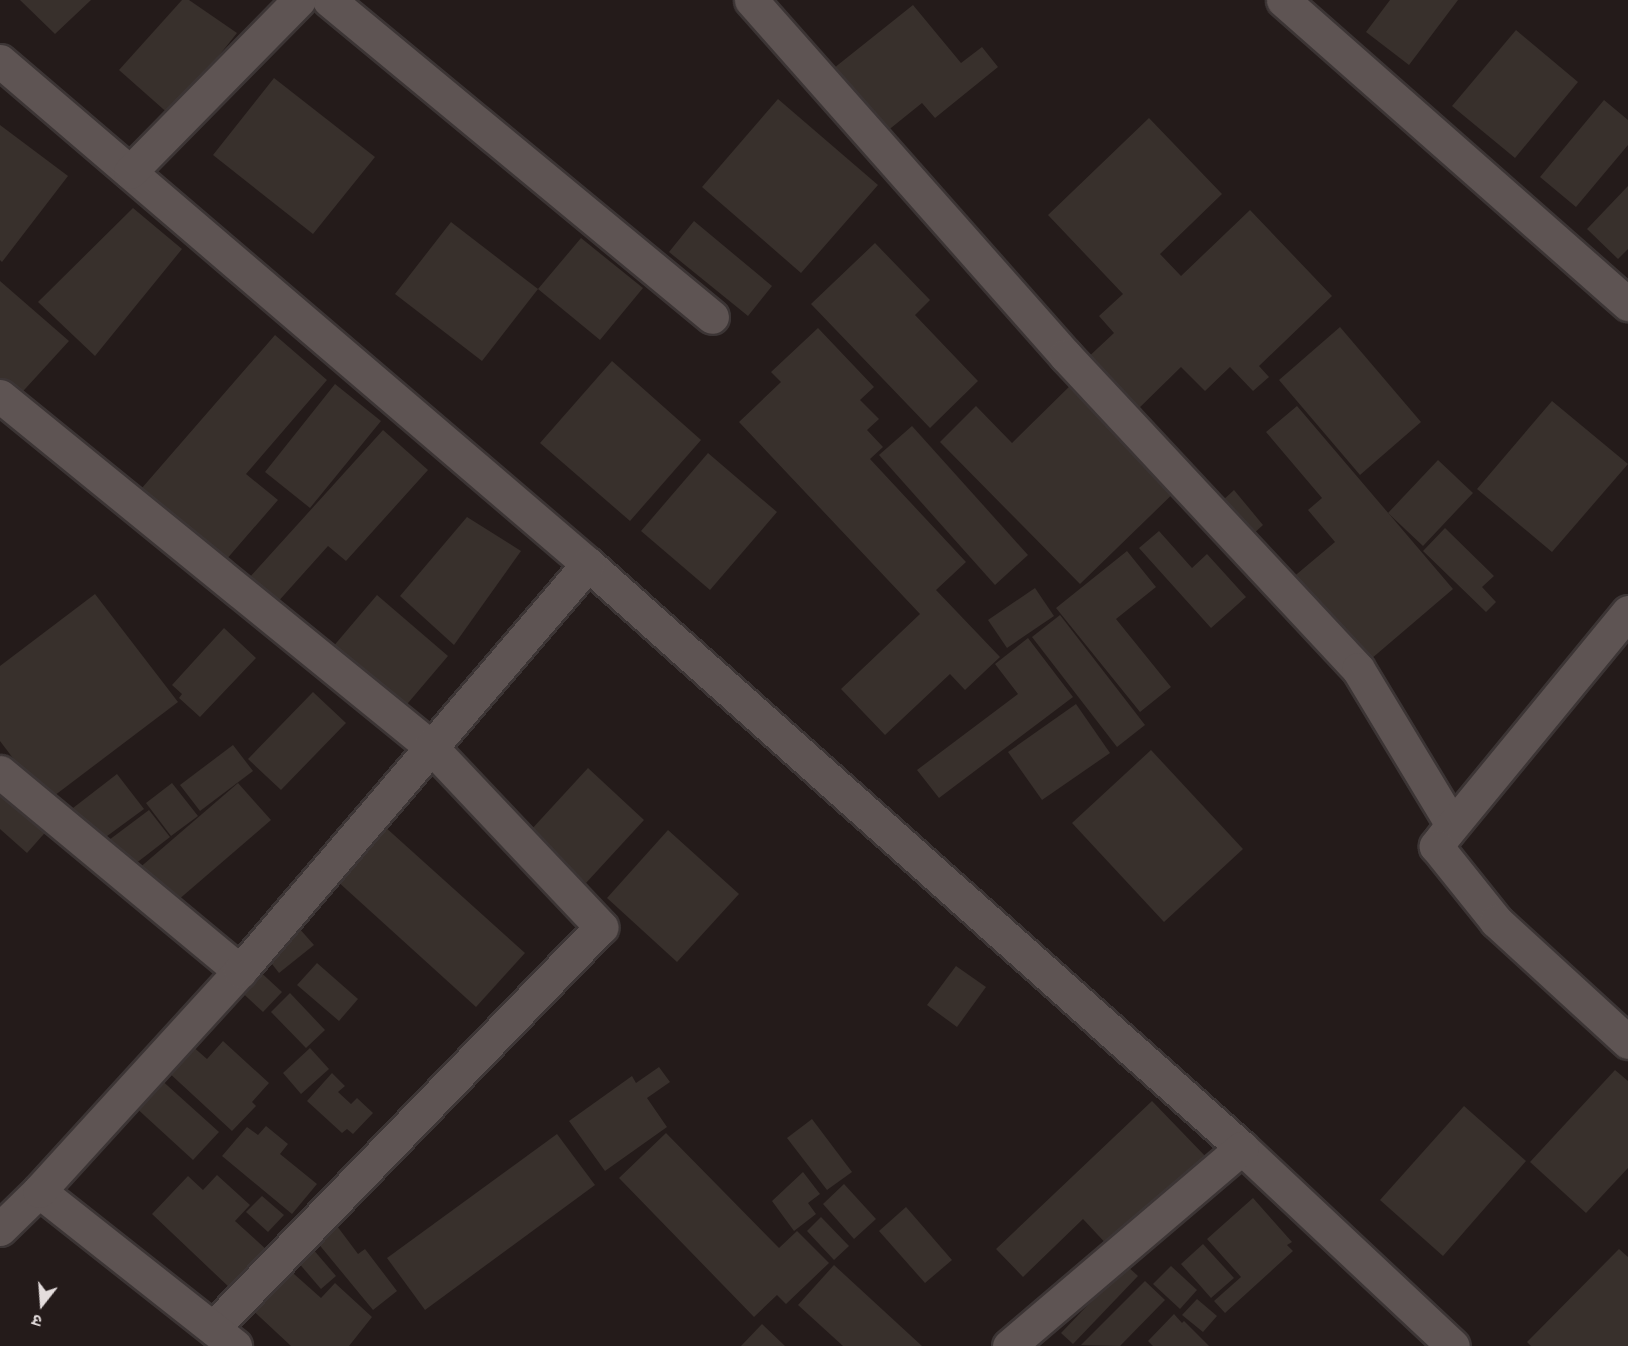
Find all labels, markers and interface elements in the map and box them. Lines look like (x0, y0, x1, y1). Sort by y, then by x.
north arrow (12, 1274, 72, 1334)
text: उ (29, 1309, 44, 1333)

